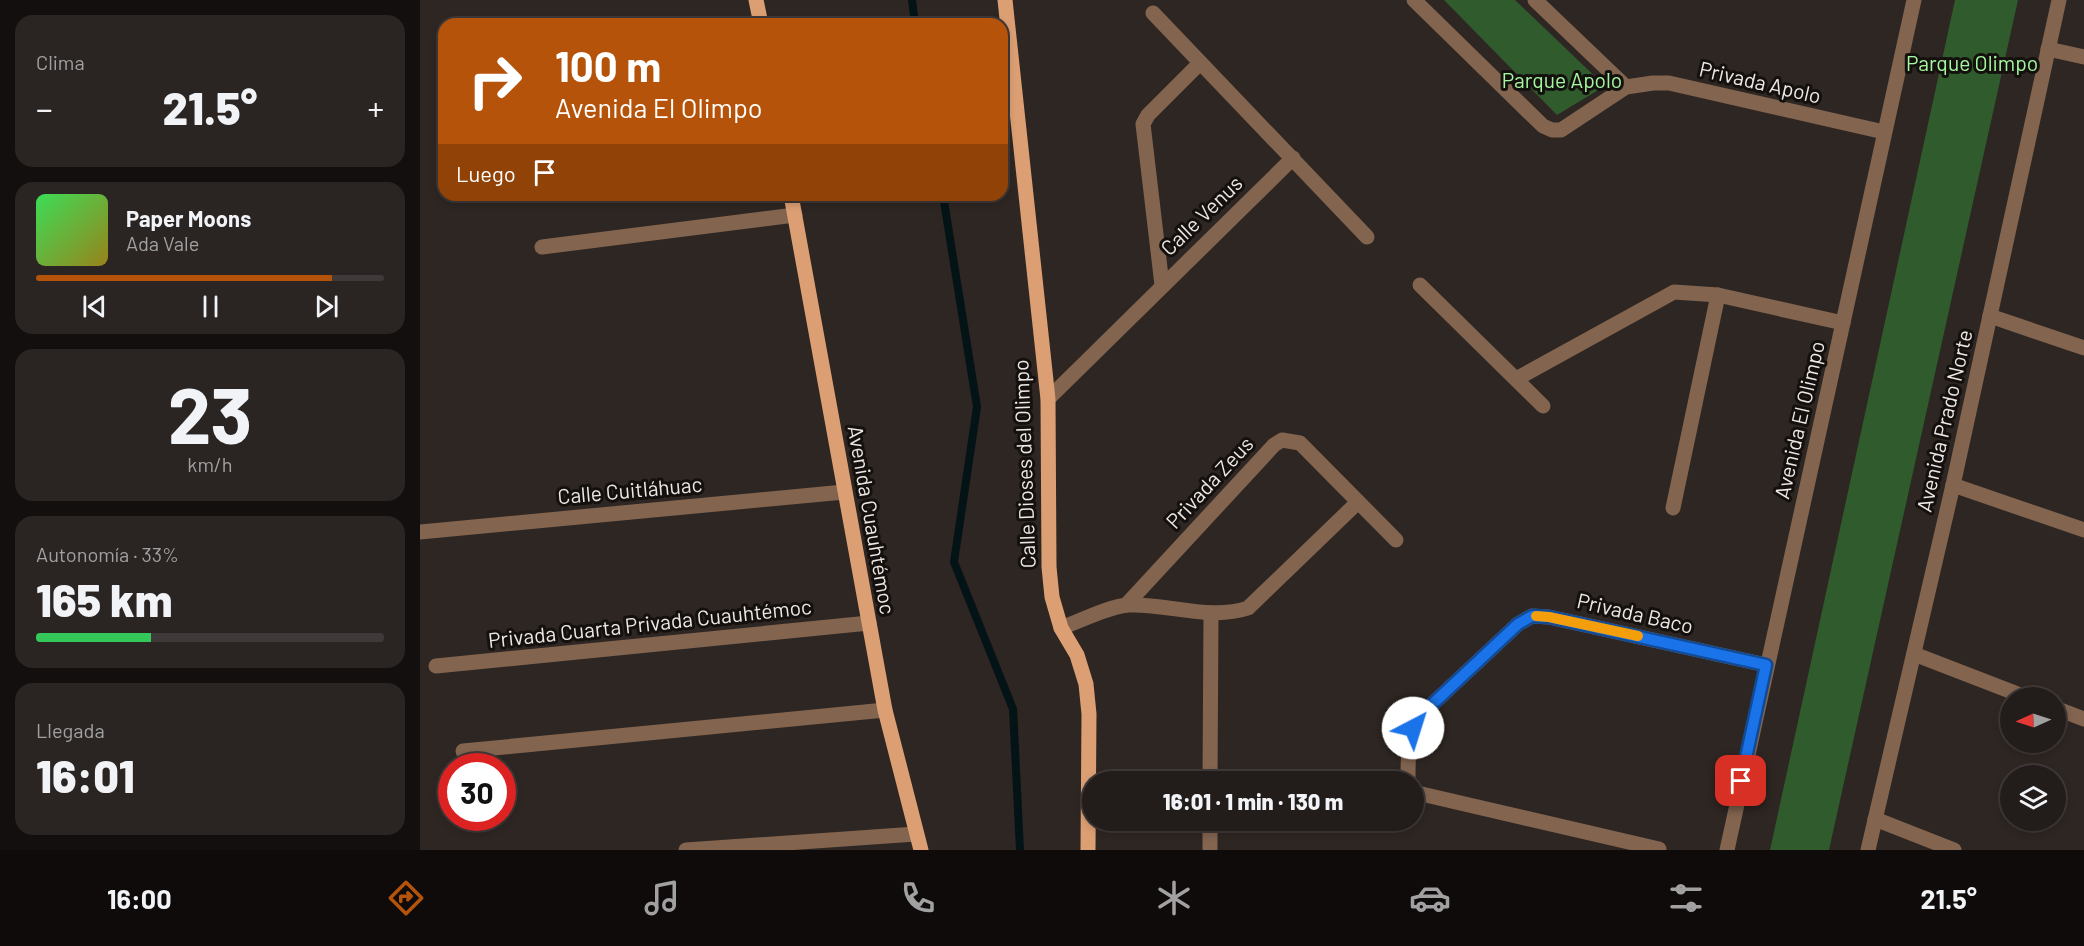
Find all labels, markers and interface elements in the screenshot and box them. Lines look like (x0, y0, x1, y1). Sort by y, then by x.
text: 100 m (555, 40, 661, 90)
icon: right (456, 42, 534, 120)
text: Clima (36, 50, 85, 74)
park label: Parque Olimpo (1906, 50, 2038, 75)
street label: Privada Apolo (1697, 55, 1824, 108)
park label: Parque Apolo (1502, 67, 1622, 92)
text: 21.5° (163, 80, 257, 134)
text: − (36, 88, 53, 128)
text: + (368, 88, 384, 128)
text: Avenida El Olimpo (555, 91, 762, 123)
icon: arrive (528, 156, 561, 189)
text: Luego (456, 160, 516, 186)
street label: Calle Venus (1155, 170, 1247, 260)
text: Paper Moons (126, 205, 251, 231)
text: Ada Vale (126, 231, 199, 255)
icon: previous (78, 290, 111, 323)
icon: pause (194, 290, 227, 323)
icon: next (310, 290, 343, 323)
street label: Avenida Prado Norte (1910, 327, 1977, 514)
street label: Avenida El Olimpo (1768, 338, 1829, 501)
street label: Calle Dioses del Olimpo (1007, 359, 1040, 569)
text: 23 (168, 366, 252, 460)
street label: Avenida Cuauhtémoc (844, 423, 901, 616)
street label: Privada Zeus (1160, 431, 1258, 533)
text: km/h (187, 452, 233, 476)
street label: Calle Cuitláhuac (556, 471, 703, 508)
text: Autonomía · 33% (36, 542, 179, 566)
text: 165 km (36, 572, 172, 626)
street label: Privada Baco (1575, 587, 1696, 638)
street label: Privada Cuarta Privada Cuauhtémoc (487, 593, 813, 652)
north arrow (2000, 687, 2066, 753)
map controls (2000, 687, 2066, 831)
position arrow (1381, 696, 1445, 760)
text: Llegada (36, 718, 105, 742)
text: 16:01 (36, 748, 135, 802)
speed limit sign: 30 (438, 753, 516, 831)
pin (1715, 755, 1766, 806)
icon: arrive (1724, 764, 1757, 797)
button: layers (2000, 765, 2066, 831)
text: 16:01 · 1 min · 130 m (1163, 788, 1343, 814)
icon: directions (385, 877, 427, 919)
icon: music (641, 877, 683, 919)
icon: phone (897, 877, 939, 919)
icon: climate (1153, 877, 1195, 919)
icon: car (1409, 877, 1451, 919)
icon: filters (1665, 877, 1707, 919)
text: 16:00 (107, 882, 172, 914)
text: 21.5° (1921, 882, 1977, 914)

